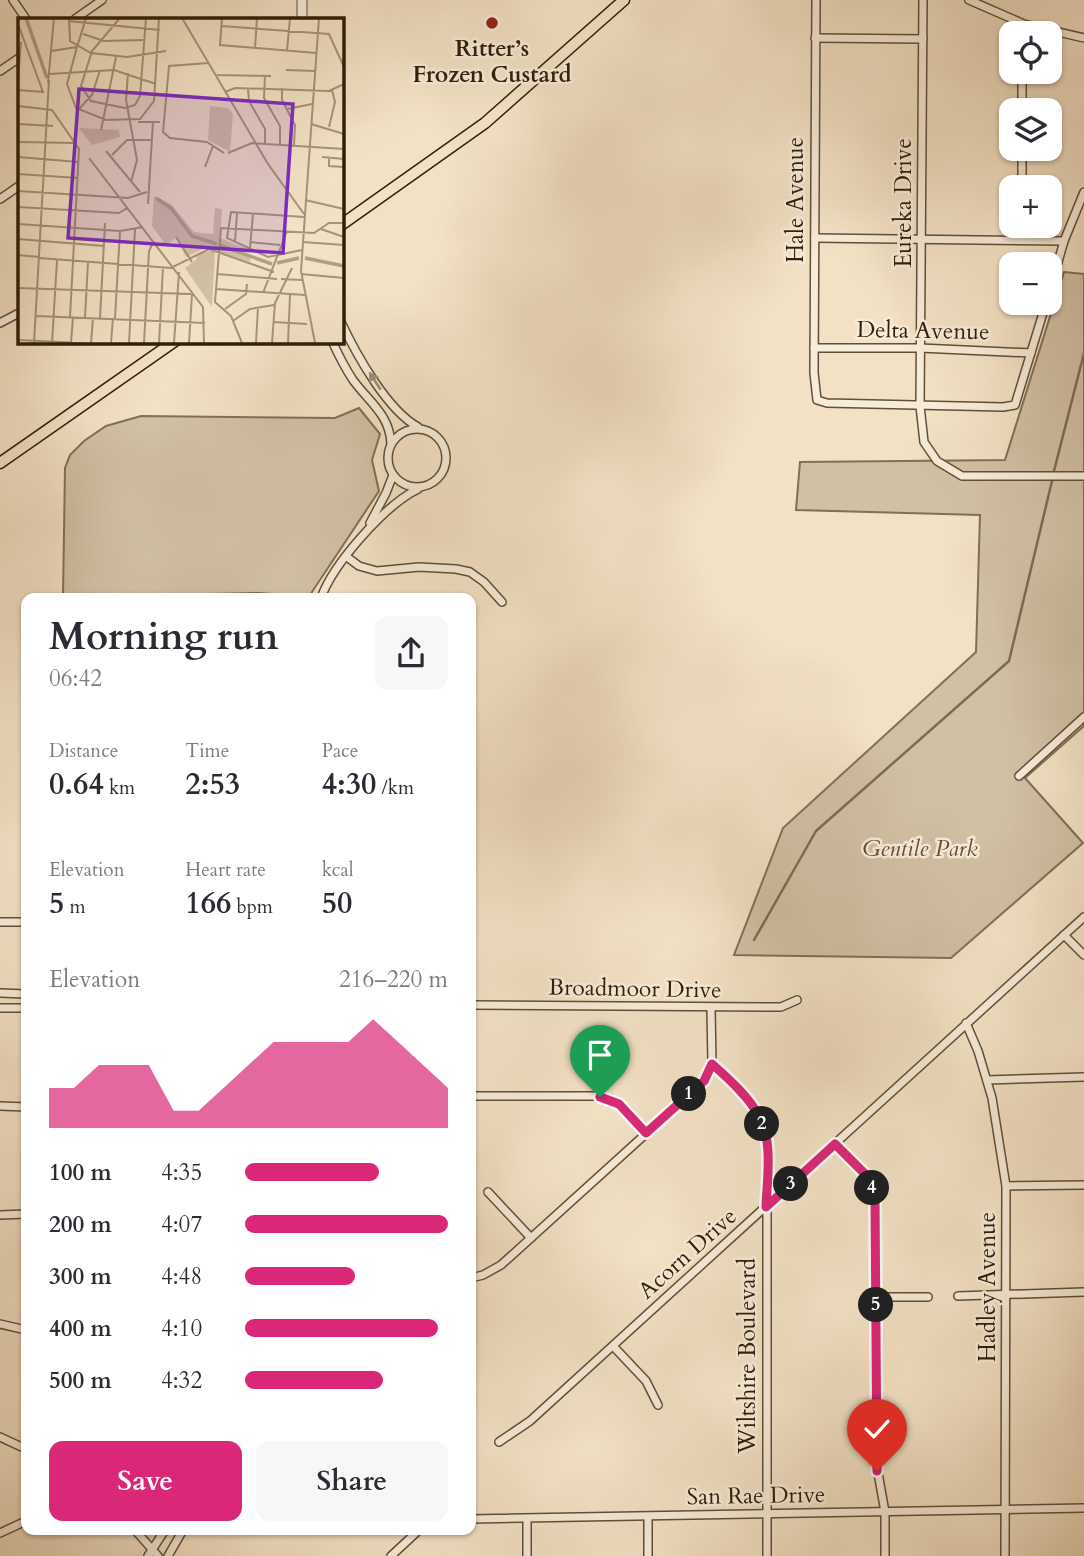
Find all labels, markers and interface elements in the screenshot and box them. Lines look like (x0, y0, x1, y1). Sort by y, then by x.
marker: Ritter’s Frozen Custard (484, 15, 500, 31)
inset map (18, 18, 343, 343)
map controls (999, 21, 1062, 315)
button: locate (999, 21, 1062, 84)
place label: Ritter’s Frozen Custard (412, 33, 572, 90)
button: layers (999, 98, 1062, 161)
street label: Hale Avenue (780, 137, 811, 263)
street label: Eureka Drive (888, 138, 919, 268)
button: + (999, 175, 1062, 238)
button: − (999, 252, 1062, 315)
street label: Delta Avenue (856, 314, 990, 347)
one-way arrow (369, 371, 382, 391)
text: Morning run (49, 611, 279, 663)
button: share (374, 616, 448, 690)
text: 06:42 (49, 663, 102, 694)
text: Distance (49, 738, 118, 764)
text: Time (185, 738, 229, 764)
text: Pace (322, 738, 358, 764)
text: 0.64 (49, 764, 104, 805)
text: 2:53 (185, 764, 240, 805)
text: 4:30 (322, 764, 376, 805)
text: km (104, 775, 135, 801)
text: /km (376, 775, 414, 801)
park label: Gentile Park (862, 833, 978, 864)
text: Elevation (49, 857, 124, 883)
text: Heart rate (185, 857, 266, 883)
text: kcal (322, 857, 354, 883)
text: 5 (49, 883, 64, 924)
text: 166 (185, 883, 231, 924)
text: 50 (322, 883, 352, 924)
text: m (64, 894, 86, 920)
text: bpm (231, 894, 273, 920)
text: Elevation (49, 964, 140, 995)
text: 216–220 m (339, 964, 448, 995)
street label: Broadmoor Drive (548, 971, 722, 1006)
pin (570, 1025, 630, 1097)
icon: arrive (581, 1036, 619, 1074)
pin: 1 (672, 1076, 706, 1112)
text: 1 (684, 1080, 693, 1106)
pin: 2 (744, 1106, 780, 1142)
text: 2 (757, 1110, 766, 1136)
text: 100 m (49, 1157, 112, 1188)
text: 4:35 (161, 1157, 202, 1188)
pin: 3 (774, 1166, 808, 1202)
text: 3 (786, 1170, 795, 1196)
pin: 4 (854, 1170, 890, 1206)
text: 4 (867, 1174, 876, 1200)
street label: Acorn Drive (631, 1201, 743, 1306)
text: 200 m (49, 1209, 112, 1240)
text: 4:07 (161, 1209, 202, 1240)
street label: Hadley Avenue (972, 1212, 1003, 1362)
street label: Wiltshire Boulevard (732, 1257, 763, 1455)
text: 300 m (49, 1261, 112, 1292)
text: 4:48 (161, 1261, 202, 1292)
pin: 5 (858, 1288, 894, 1322)
text: 5 (871, 1291, 880, 1317)
text: 400 m (49, 1313, 112, 1344)
text: 4:10 (161, 1313, 202, 1344)
text: 500 m (49, 1365, 112, 1396)
text: 4:32 (161, 1365, 202, 1396)
pin (847, 1399, 907, 1471)
icon: check (858, 1410, 896, 1448)
button: Save (49, 1441, 242, 1521)
button: Share (256, 1441, 448, 1521)
street label: San Rae Drive (686, 1479, 826, 1512)

